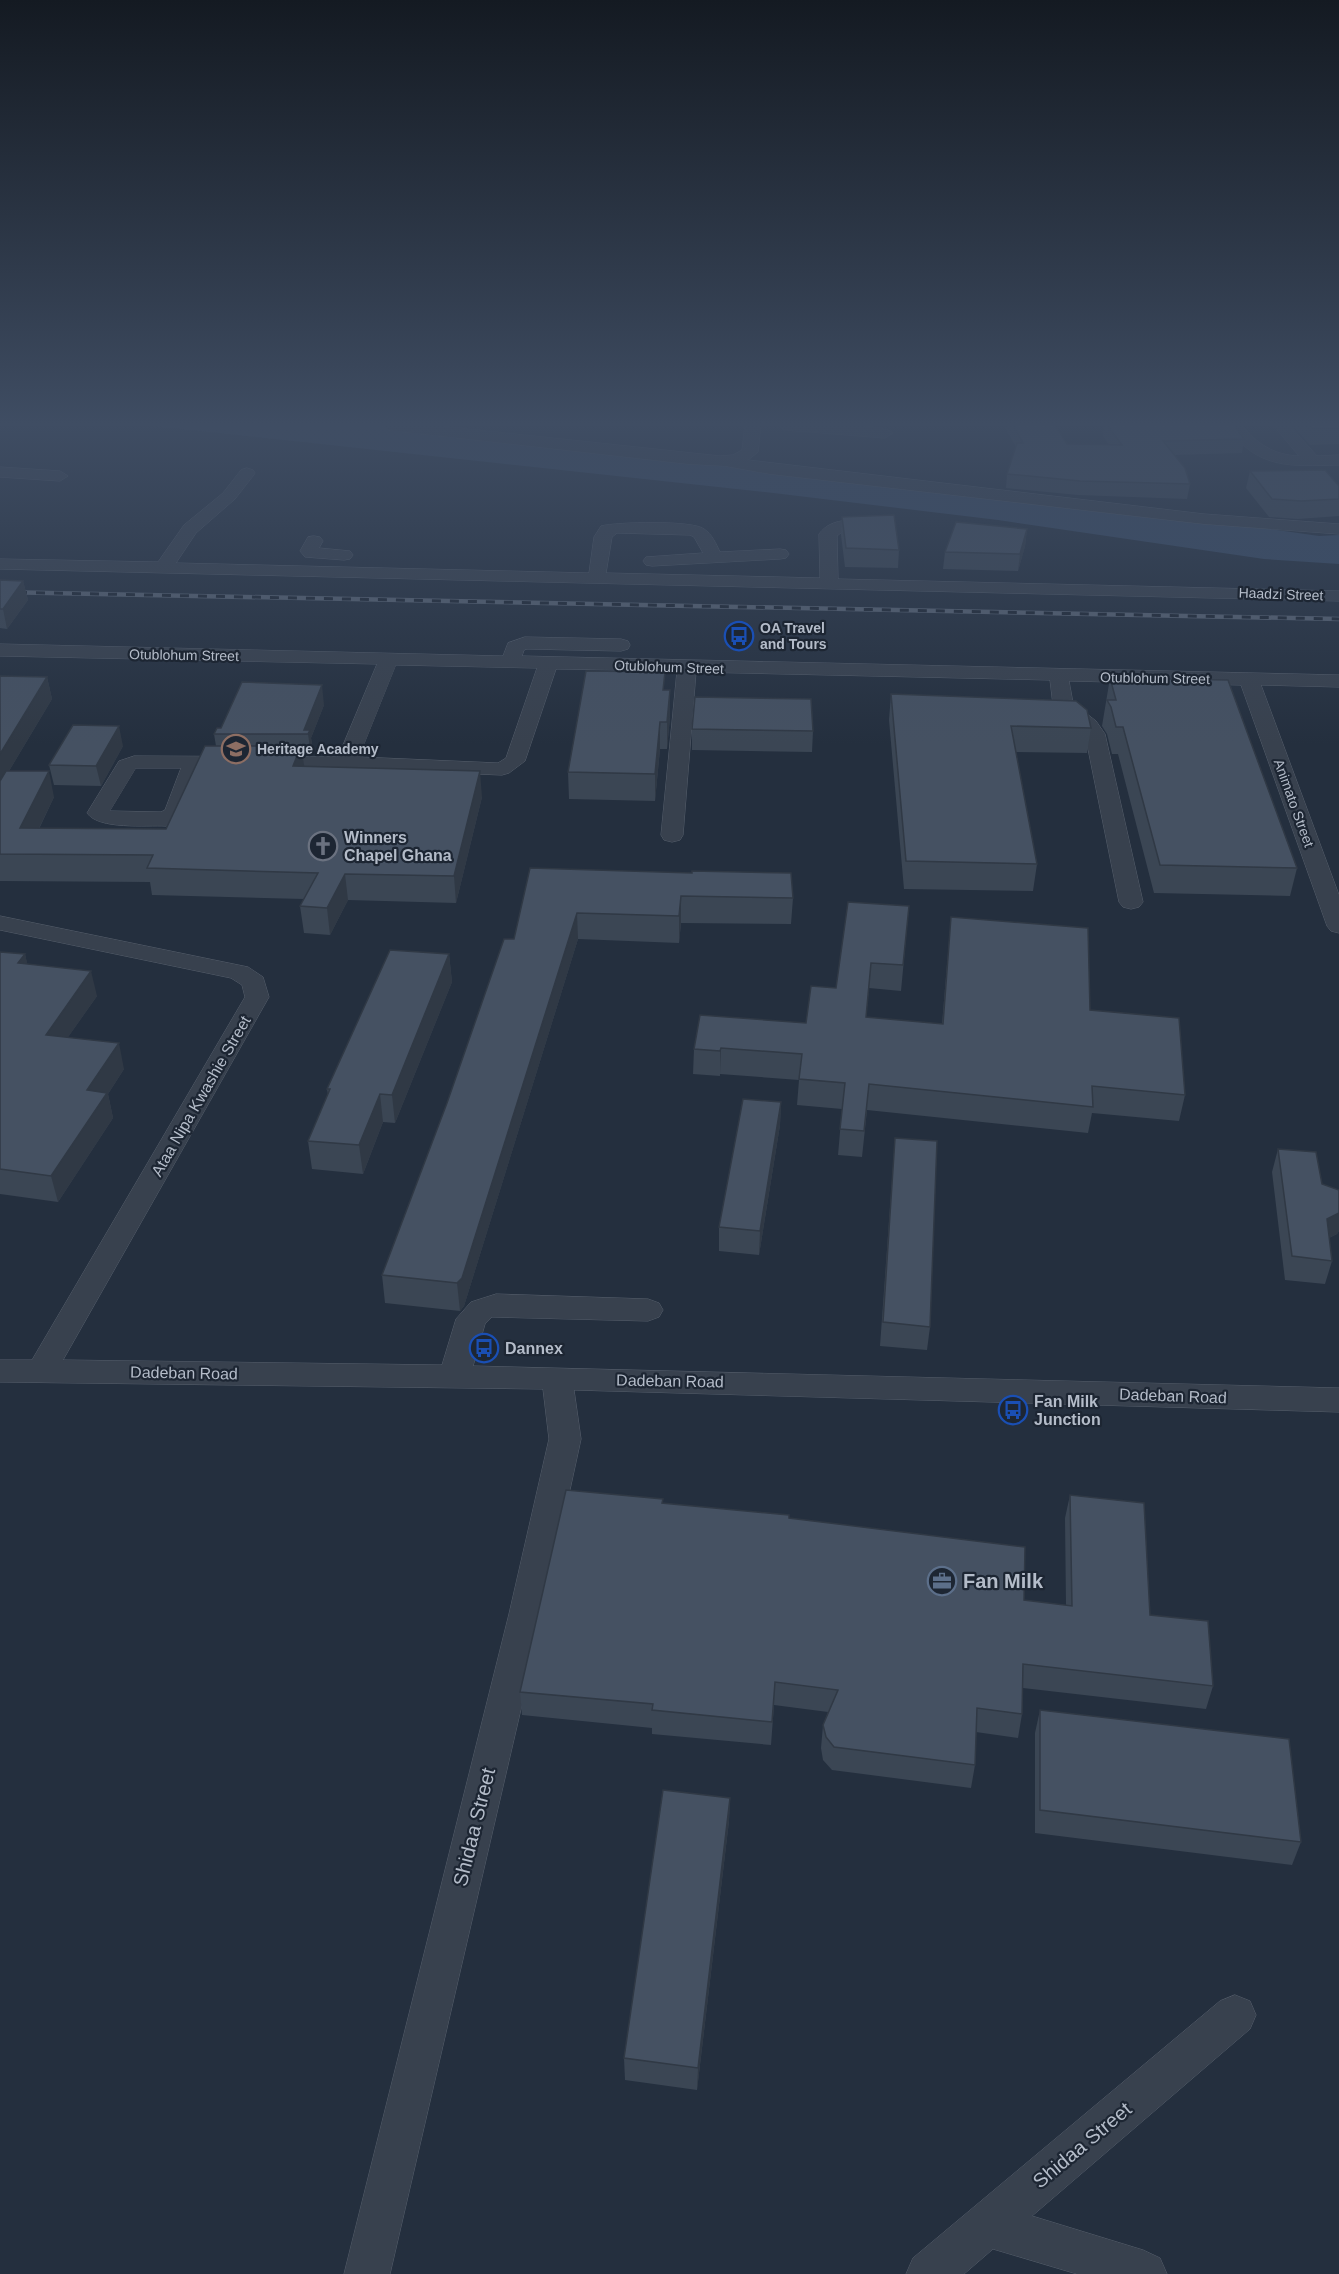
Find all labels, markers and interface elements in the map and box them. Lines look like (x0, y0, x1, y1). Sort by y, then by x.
street label: Haadzi Street (1238, 585, 1324, 603)
bus stop icon: OA Travel and Tours (723, 620, 755, 652)
place label: OA Travel and Tours (760, 620, 827, 652)
street label: Otublohum Street (129, 646, 239, 664)
street label: Otublohum Street (614, 657, 724, 677)
street label: Otublohum Street (1100, 669, 1210, 687)
school or university icon: Heritage Academy (220, 733, 252, 765)
place label: Heritage Academy (257, 741, 379, 757)
street label: Animato Street (1271, 757, 1317, 849)
place label: Winners Chapel Ghana (344, 829, 452, 864)
church icon: Winners Chapel Ghana (307, 830, 339, 862)
street label: Ataa Nipa Kwashie Street (148, 1012, 254, 1179)
bus stop icon: Dannex (468, 1332, 500, 1364)
place label: Dannex (505, 1340, 563, 1357)
street label: Dadeban Road (130, 1364, 238, 1382)
street label: Dadeban Road (616, 1372, 724, 1390)
street label: Dadeban Road (1119, 1386, 1227, 1406)
place label: Fan Milk Junction (1034, 1393, 1101, 1428)
bus stop icon: Fan Milk Junction (997, 1394, 1029, 1426)
office icon: Fan Milk (926, 1565, 958, 1597)
place label: Fan Milk (963, 1570, 1044, 1592)
street label: Shidaa Street (449, 1765, 499, 1888)
street label: Shidaa Street (1029, 2097, 1136, 2192)

